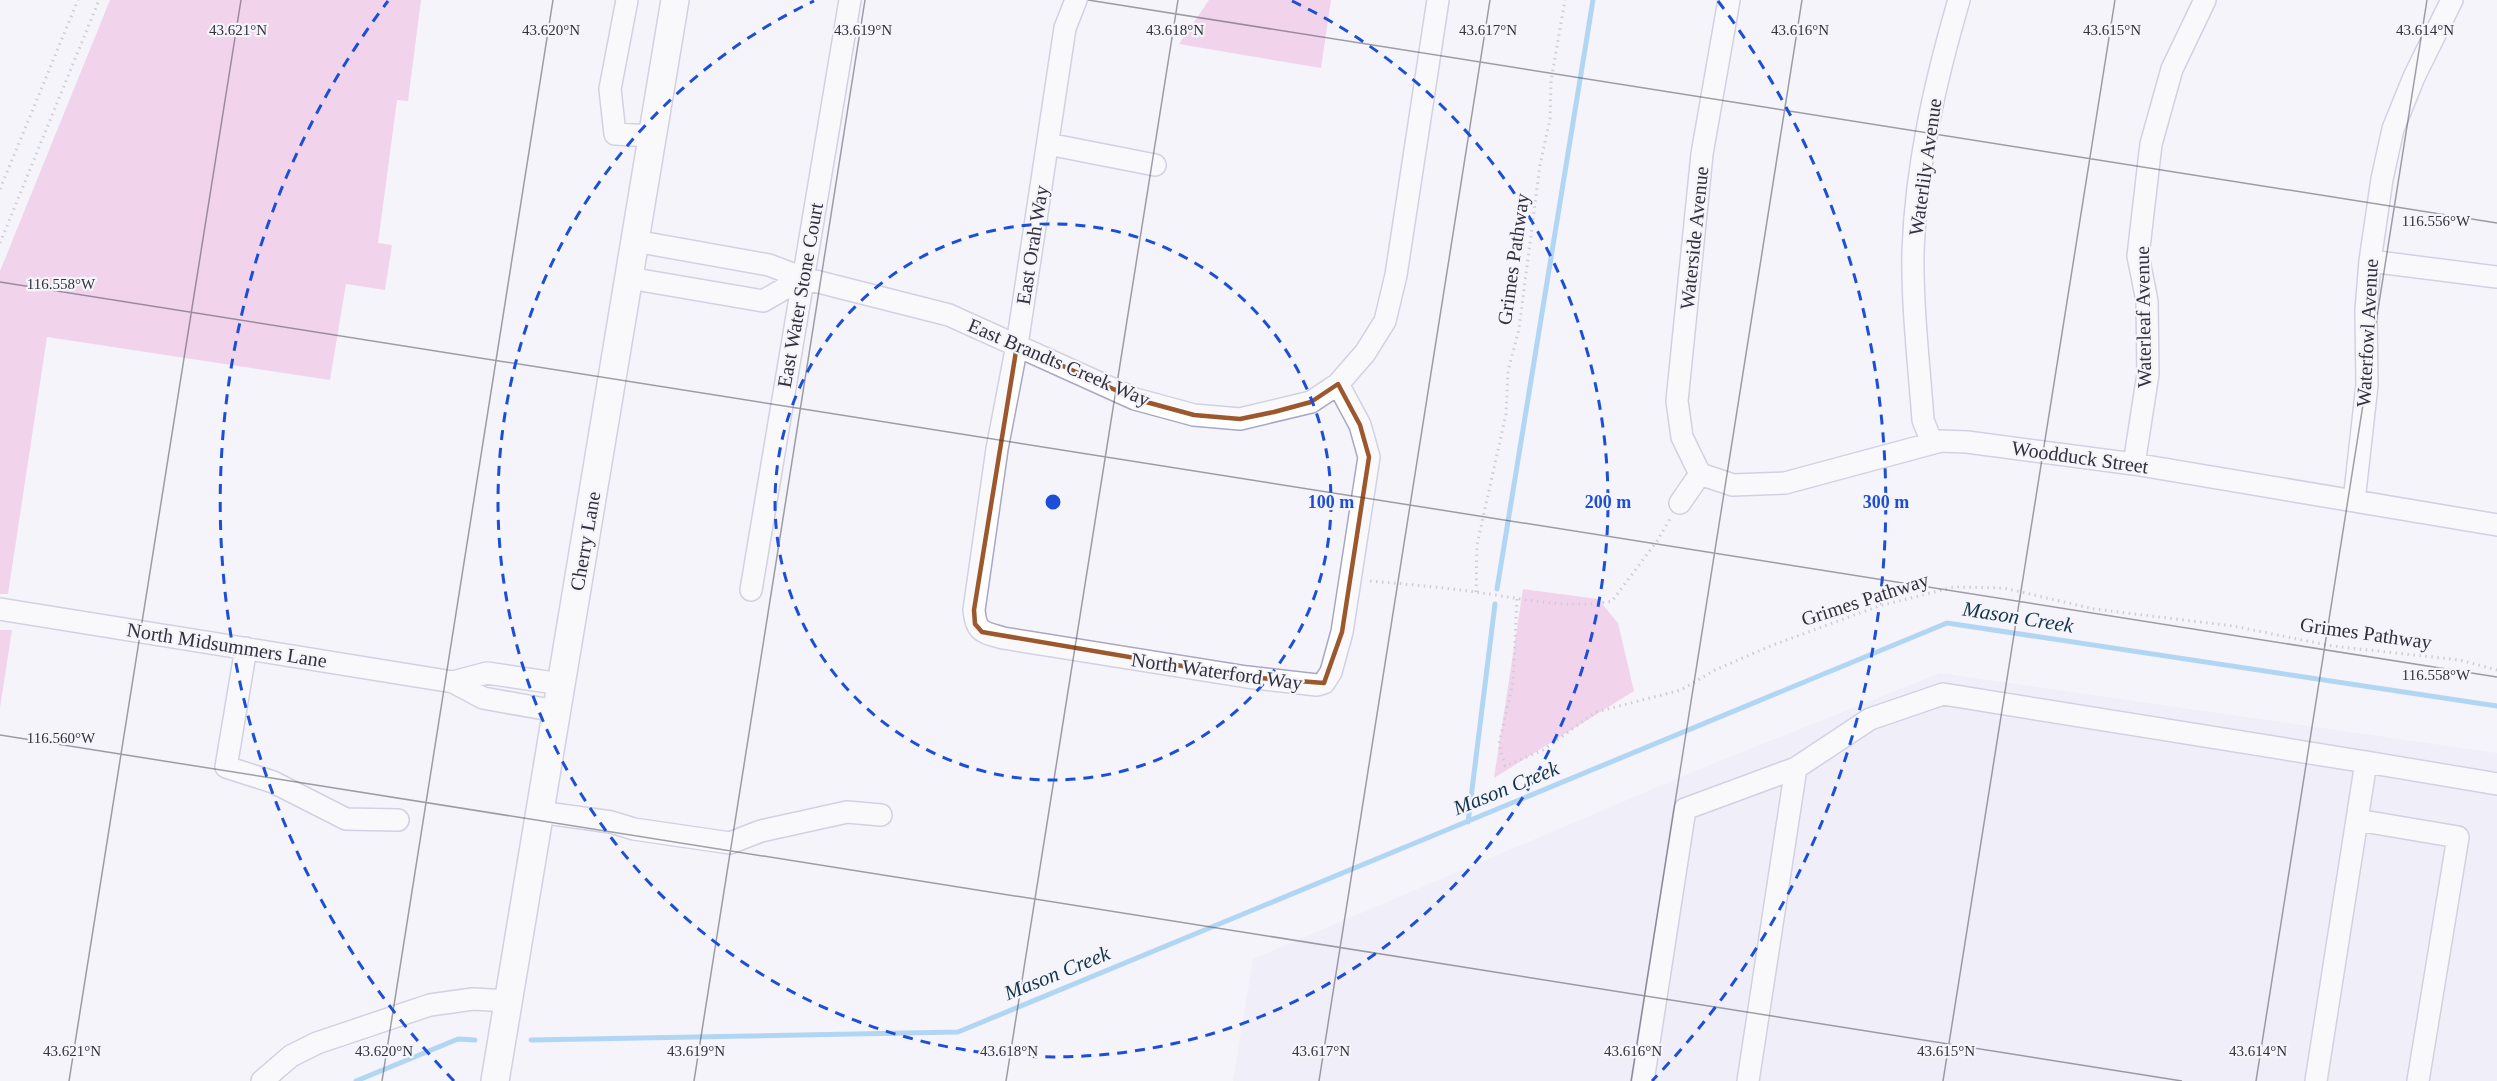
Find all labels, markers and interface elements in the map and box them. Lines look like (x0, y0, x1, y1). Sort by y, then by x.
text: 43.621°N (209, 22, 267, 38)
text: 43.620°N (522, 22, 580, 38)
text: 43.619°N (834, 22, 892, 38)
text: 43.618°N (1146, 22, 1204, 38)
text: 43.617°N (1459, 22, 1517, 38)
text: 43.616°N (1771, 22, 1829, 38)
text: 43.615°N (2083, 22, 2141, 38)
text: 43.614°N (2396, 22, 2454, 38)
street label: Waterlily Avenue (1904, 97, 1947, 237)
street label: Waterside Avenue (1676, 165, 1712, 311)
street label: East Orah Way (1012, 184, 1053, 306)
street label: Grimes Pathway (1493, 192, 1534, 326)
street label: East Water Stone Court (773, 200, 827, 389)
text: 116.556°W (2402, 213, 2471, 229)
street label: Waterleaf Avenue (2131, 246, 2155, 388)
street label: Waterfowl Avenue (2352, 258, 2382, 408)
text: 116.558°W (27, 276, 96, 292)
street label: East Brandts Creek Way (964, 314, 1153, 411)
street label: Woodduck Street (2010, 437, 2150, 478)
street label: Cherry Lane (565, 489, 606, 593)
centre of rings (1043, 492, 1063, 512)
text: 100 m (1308, 492, 1354, 512)
text: 200 m (1585, 492, 1631, 512)
text: 300 m (1863, 492, 1909, 512)
street label: Grimes Pathway (1798, 568, 1932, 631)
water label: Mason Creek (1960, 596, 2076, 638)
street label: Grimes Pathway (2299, 613, 2433, 654)
street label: North Midsummers Lane (125, 618, 329, 672)
street label: North Waterford Way (1130, 648, 1304, 695)
text: 116.558°W (2402, 667, 2471, 683)
text: 116.560°W (27, 730, 96, 746)
water label: Mason Creek (1449, 756, 1563, 820)
water label: Mason Creek (1000, 941, 1114, 1005)
text: 43.621°N (43, 1043, 101, 1059)
text: 43.620°N (355, 1043, 413, 1059)
text: 43.619°N (667, 1043, 725, 1059)
text: 43.618°N (980, 1043, 1038, 1059)
text: 43.617°N (1292, 1043, 1350, 1059)
text: 43.616°N (1604, 1043, 1662, 1059)
text: 43.615°N (1917, 1043, 1975, 1059)
text: 43.614°N (2229, 1043, 2287, 1059)

